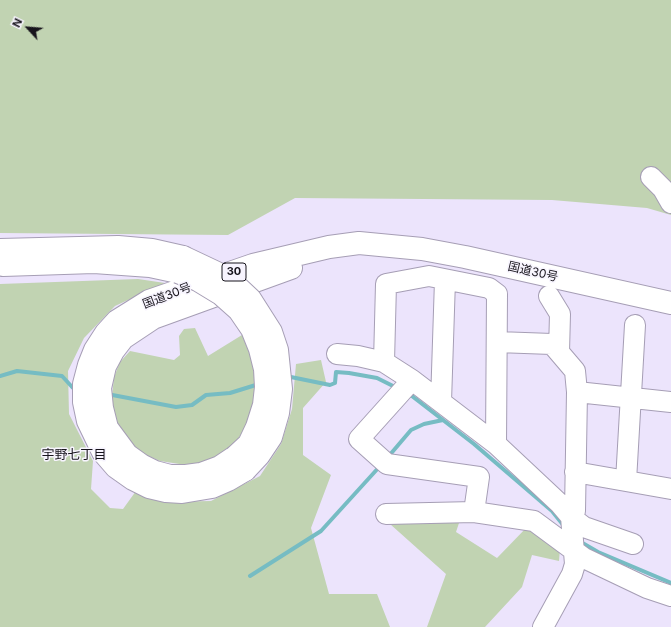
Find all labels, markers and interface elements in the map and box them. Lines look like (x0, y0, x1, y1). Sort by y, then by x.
north arrow (8, 8, 48, 48)
text: N (9, 16, 25, 30)
street label: 国道30号 (507, 259, 559, 285)
road number: 30 (222, 263, 246, 281)
street label: 国道30号 (141, 280, 193, 312)
district label: 宇野七丁目 (42, 447, 106, 463)

